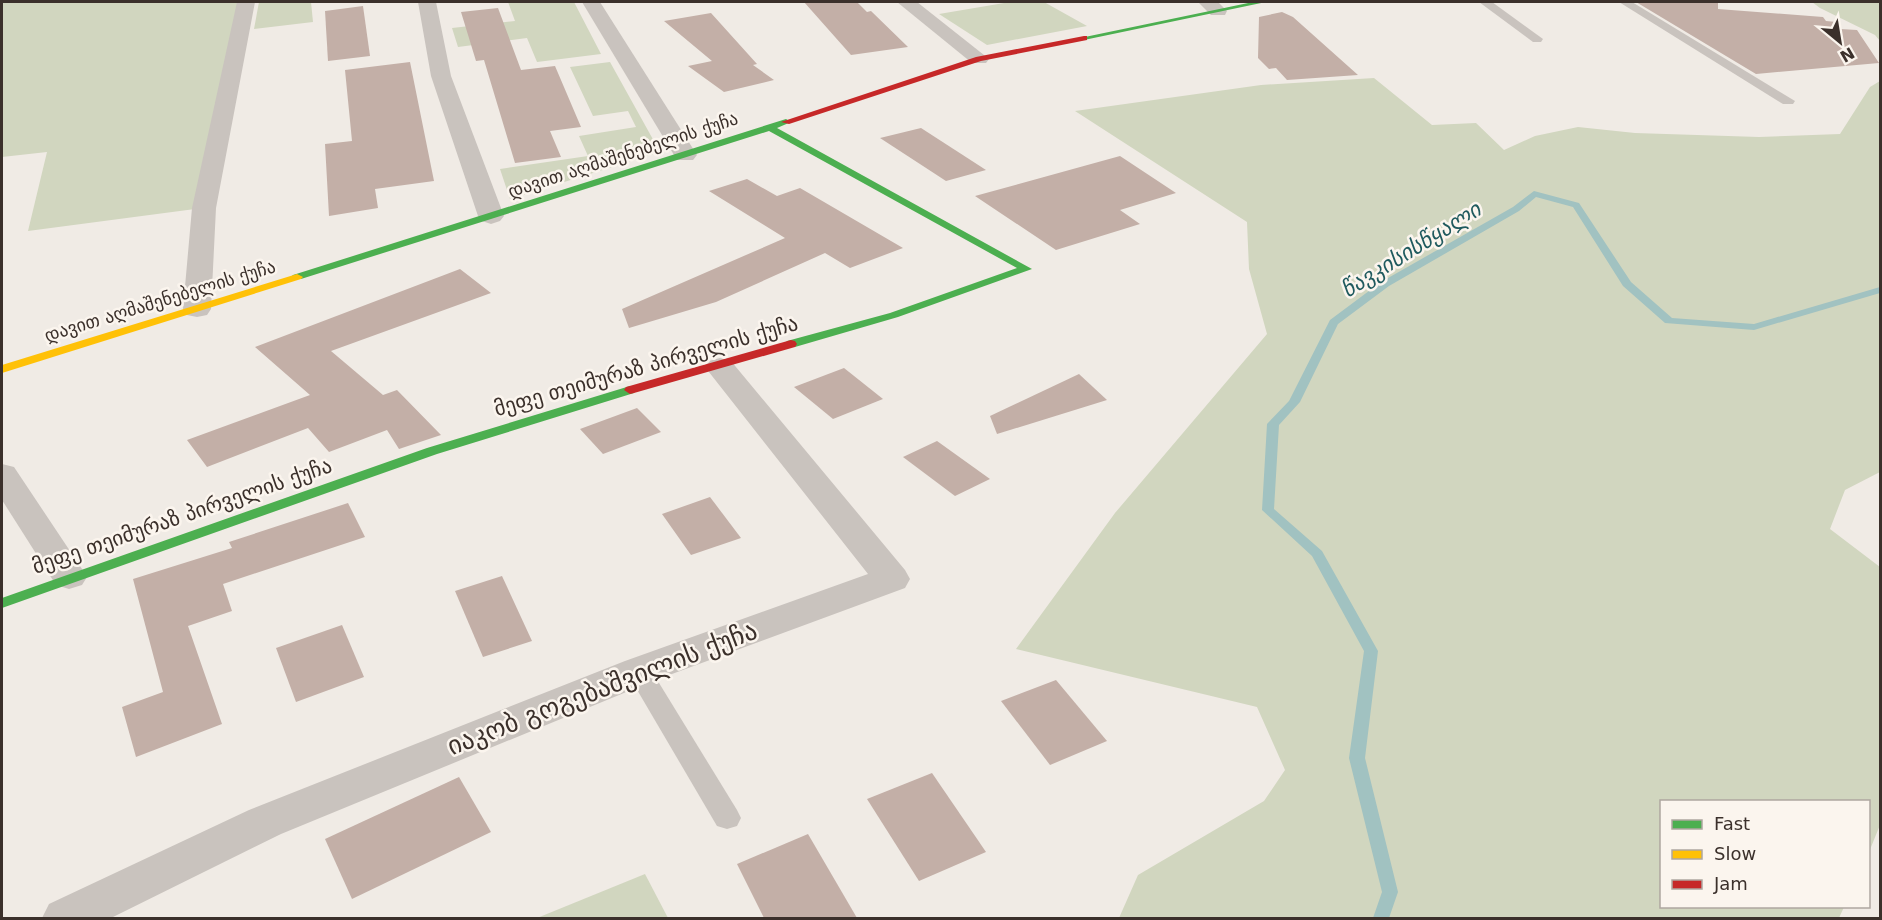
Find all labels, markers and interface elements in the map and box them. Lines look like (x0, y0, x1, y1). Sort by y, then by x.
north arrow (1810, 12, 1870, 72)
text: N (1837, 43, 1858, 66)
street label: დავით აღმაშენებელის ქუჩა (505, 107, 741, 202)
water label: წავკისისწყალი (1337, 196, 1487, 302)
street label: დავით აღმაშენებელის ქუჩა (42, 255, 278, 346)
street label: მეფე თეიმურაზ პირველის ქუჩა (491, 311, 801, 421)
street label: მეფე თეიმურაზ პირველის ქუჩა (29, 453, 335, 579)
street label: იაკობ გოგებაშვილის ქუჩა (443, 615, 761, 761)
legend (1660, 800, 1870, 908)
text: Fast (1714, 813, 1750, 834)
text: Slow (1714, 843, 1756, 864)
text: Jam (1713, 873, 1748, 894)

